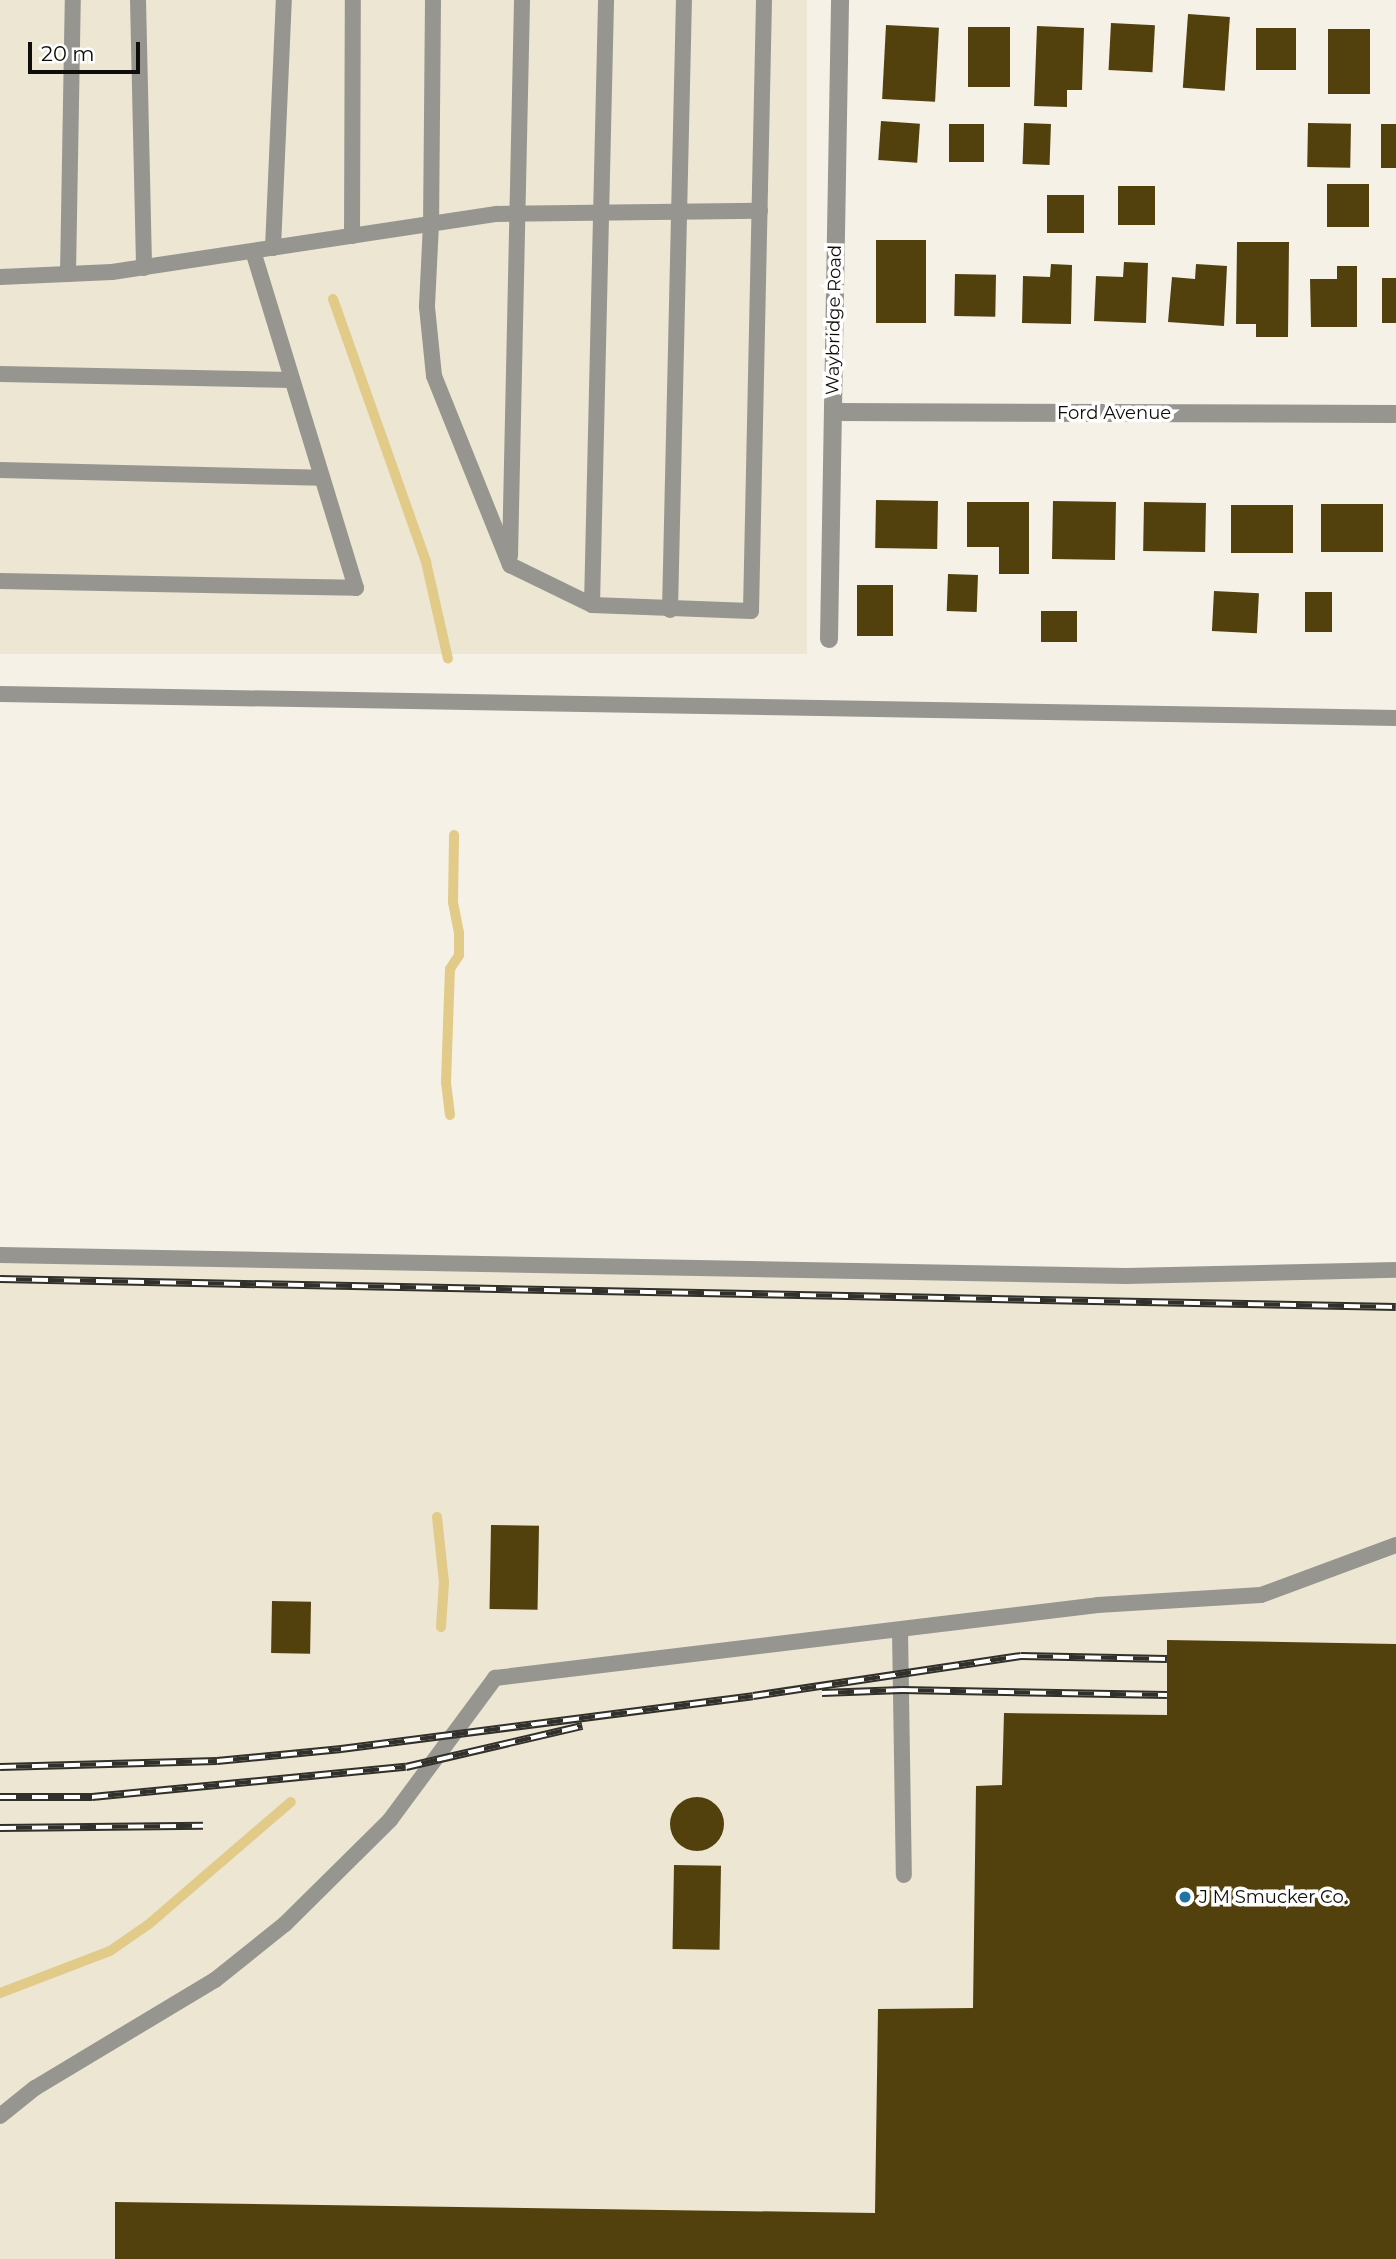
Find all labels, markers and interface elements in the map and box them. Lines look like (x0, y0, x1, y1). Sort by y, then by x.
scale bar (32, 28, 144, 72)
text: 20 m (41, 41, 95, 66)
street label: Waybridge Road (822, 245, 846, 395)
street label: Ford Avenue (1057, 402, 1171, 424)
place label: J M Smucker Co. (1199, 1886, 1347, 1908)
marker: J M Smucker Co. (1177, 1889, 1193, 1905)

